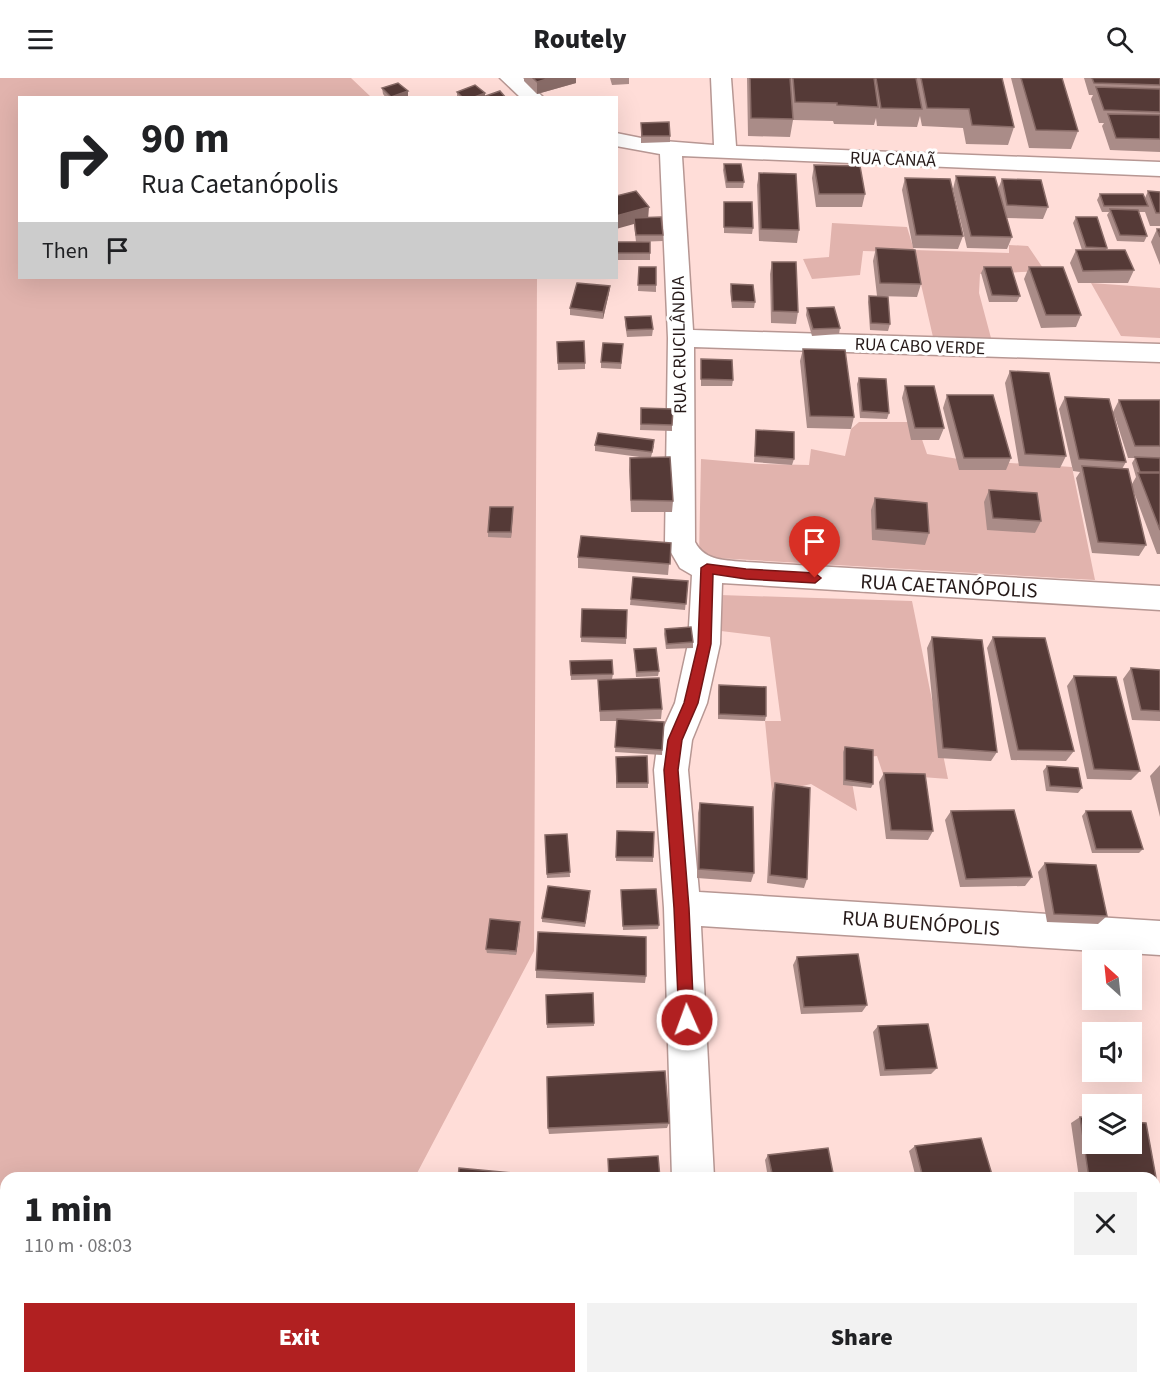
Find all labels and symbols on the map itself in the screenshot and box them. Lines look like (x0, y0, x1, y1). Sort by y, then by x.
street label: RUA CANAÃ (850, 146, 937, 174)
street label: RUA CRUCILÂNDIA (666, 276, 693, 414)
street label: RUA CABO VERDE (854, 332, 986, 361)
pin (789, 516, 840, 578)
street label: RUA CAETANÓPOLIS (860, 566, 1038, 606)
street label: RUA BUENÓPOLIS (841, 903, 1001, 943)
north arrow (1082, 950, 1142, 1010)
position arrow (655, 988, 719, 1052)

